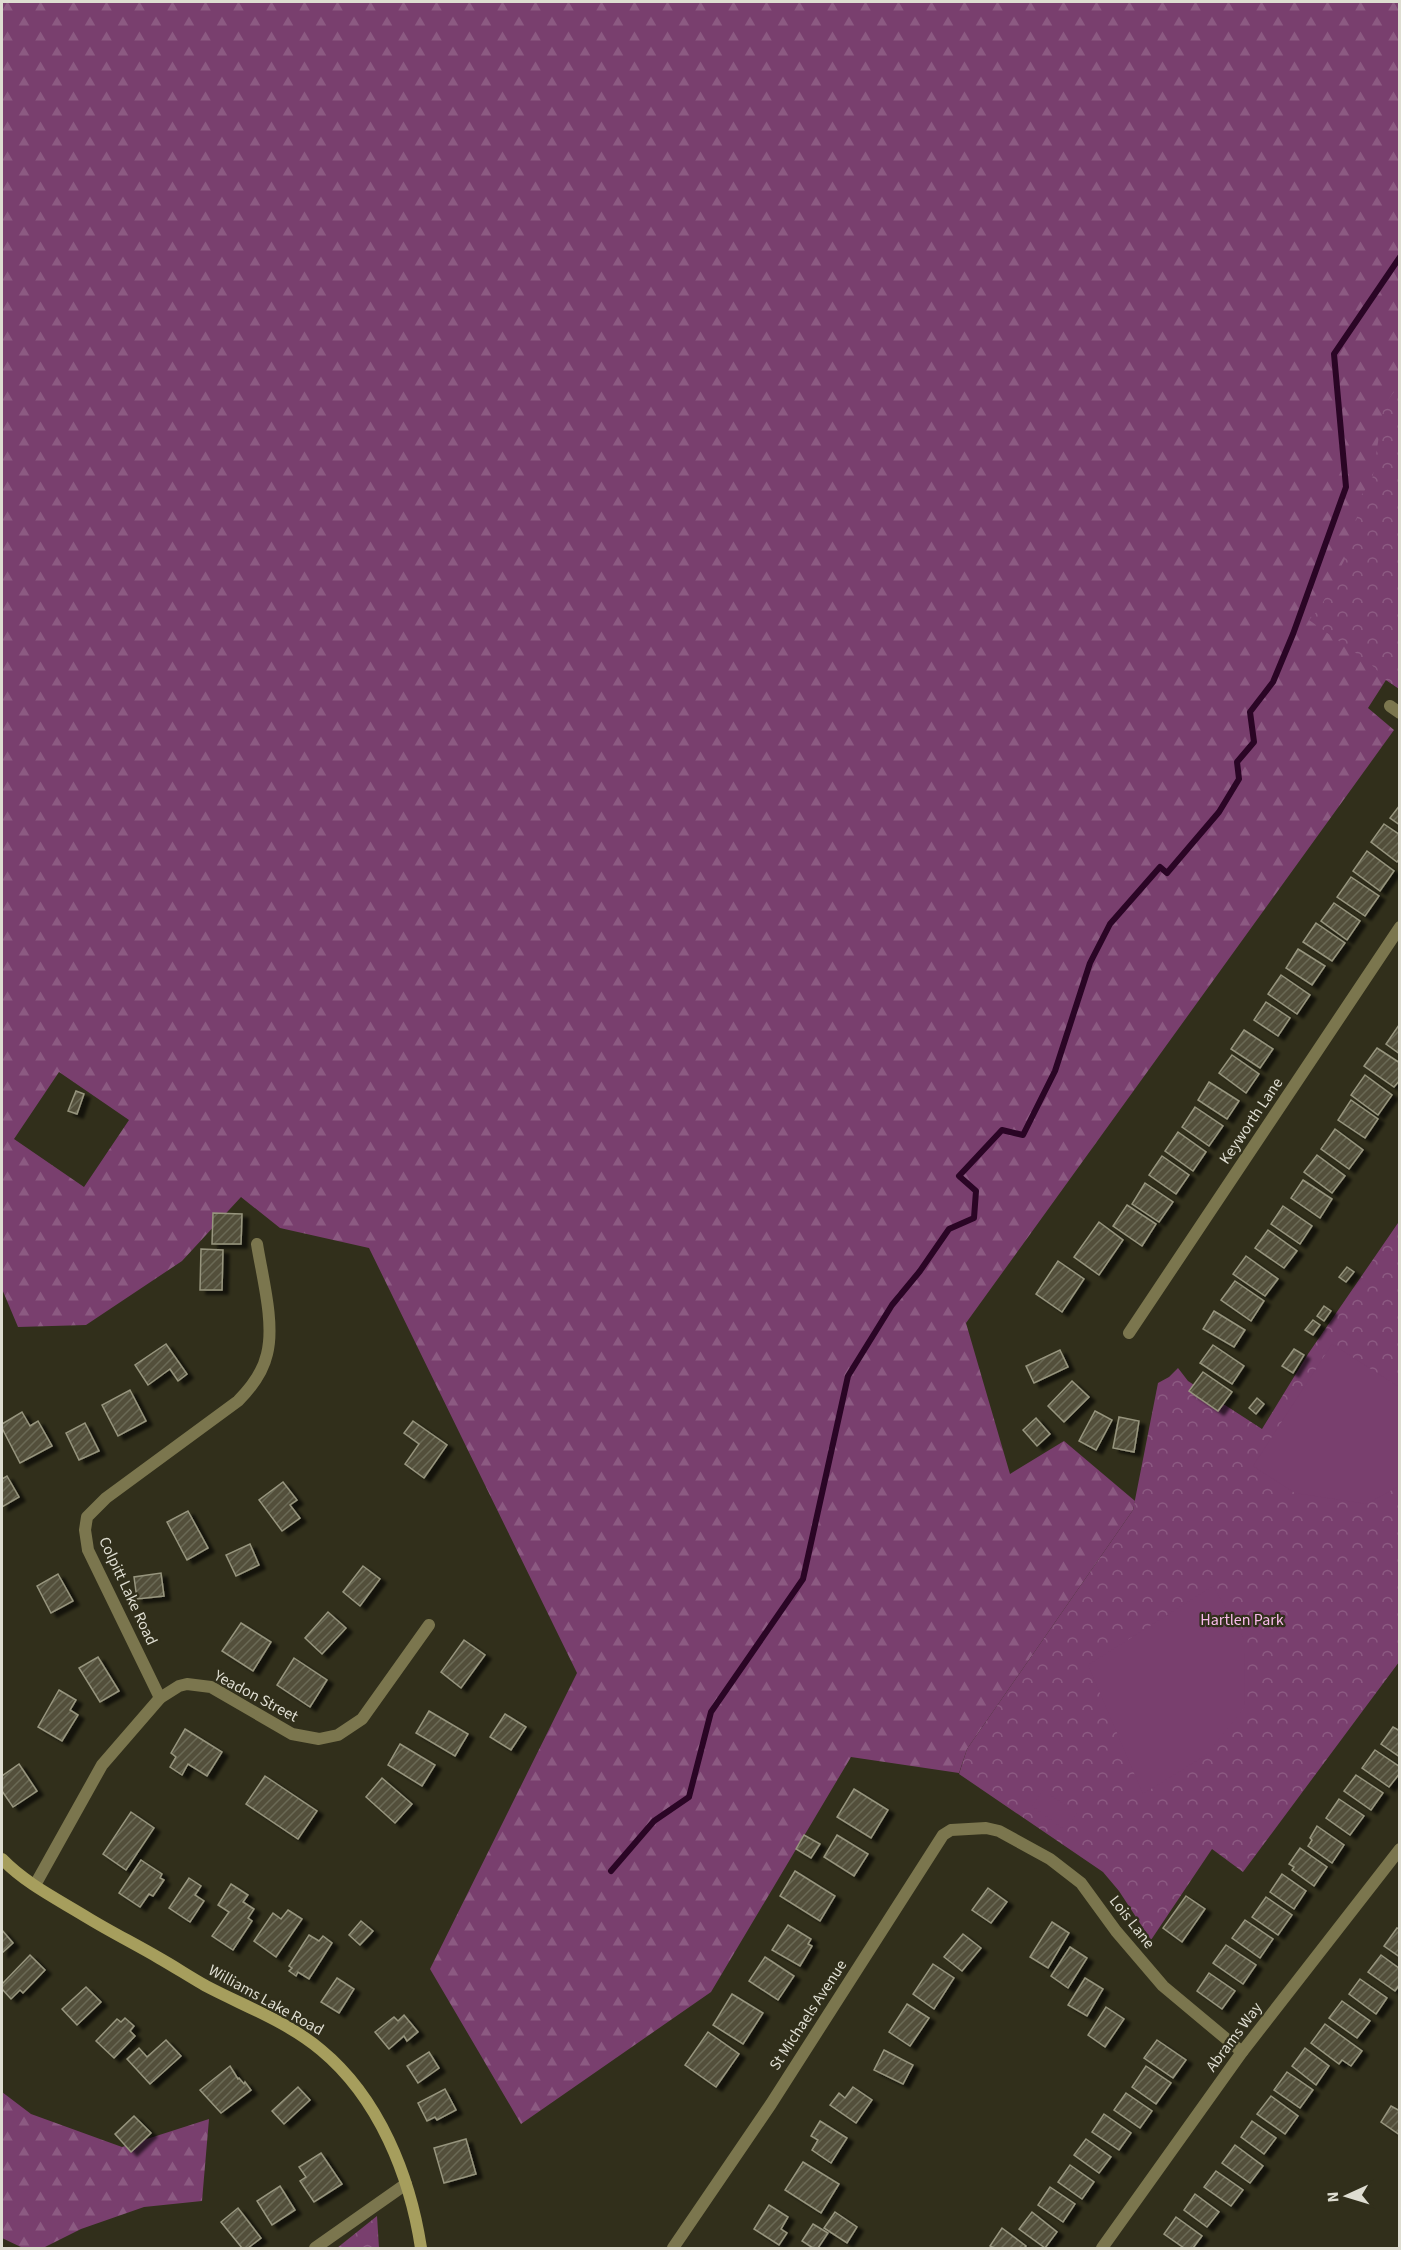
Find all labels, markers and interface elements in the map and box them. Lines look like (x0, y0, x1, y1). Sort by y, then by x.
street label: Keyworth Lane (1214, 1073, 1288, 1169)
street label: Colpitt Lake Road (93, 1533, 163, 1649)
park label: Hartlen Park (1200, 1609, 1284, 1631)
street label: Yeadon Street (209, 1664, 302, 1728)
street label: Lois Lane (1104, 1891, 1160, 1953)
street label: St Michaels Avenue (764, 1955, 852, 2075)
street label: Williams Lake Road (204, 1959, 328, 2041)
street label: Abrams Way (1201, 1997, 1268, 2076)
north arrow (1317, 2166, 1377, 2226)
text: N (1322, 2191, 1344, 2203)

